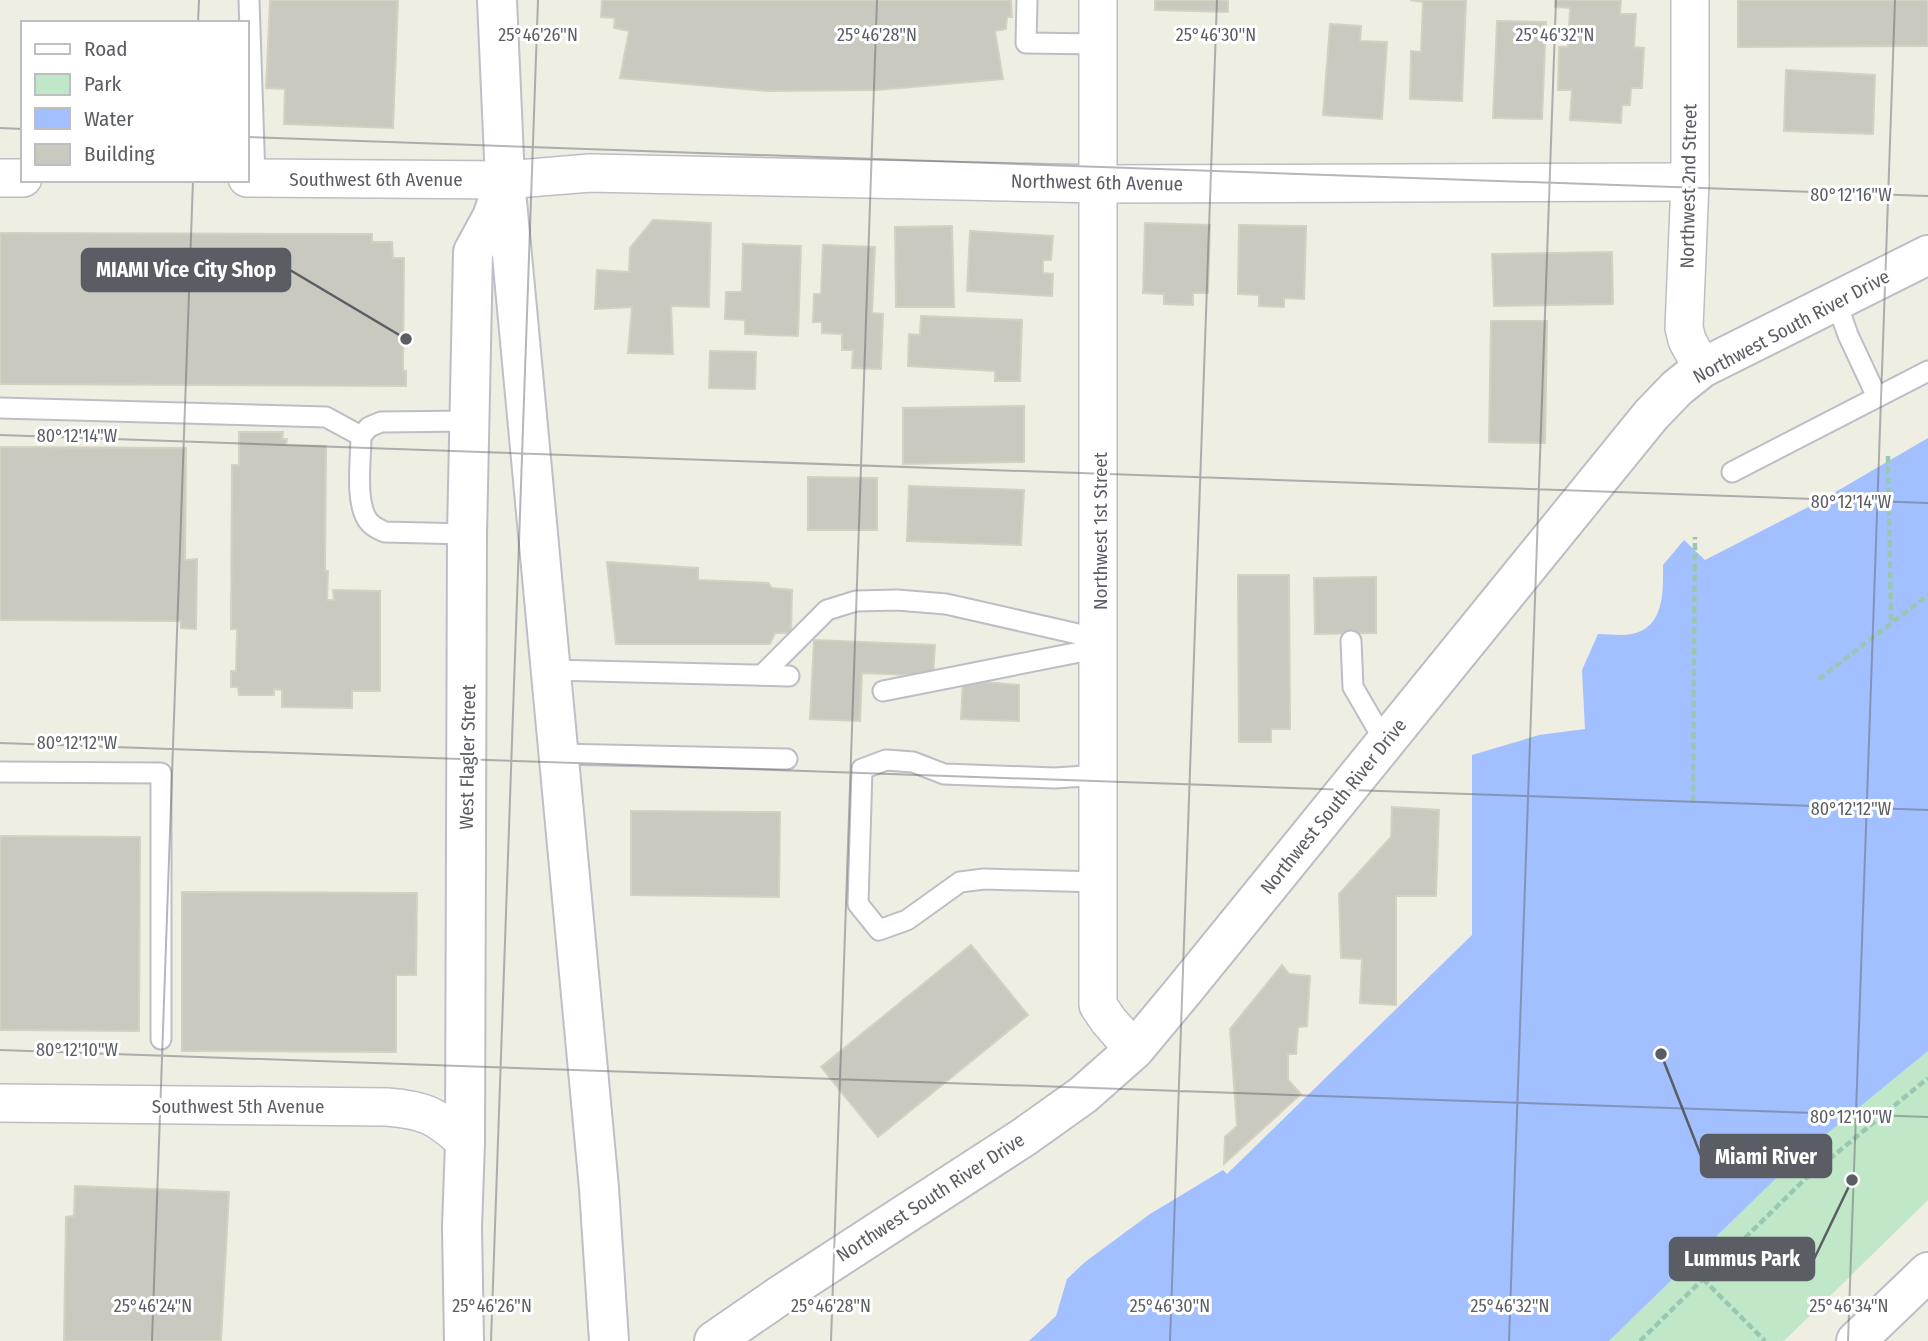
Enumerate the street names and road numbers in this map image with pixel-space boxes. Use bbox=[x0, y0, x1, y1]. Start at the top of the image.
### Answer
street label: Northwest 2nd Street bbox=[1676, 103, 1701, 269]
street label: Southwest 6th Avenue bbox=[289, 168, 463, 191]
street label: Northwest 6th Avenue bbox=[1011, 169, 1183, 196]
street label: Northwest South River Drive bbox=[1689, 265, 1893, 388]
street label: Northwest 1st Street bbox=[1089, 451, 1112, 610]
street label: West Flagler Street bbox=[455, 683, 480, 830]
street label: Northwest South River Drive bbox=[1255, 714, 1411, 899]
street label: Southwest 5th Avenue bbox=[152, 1095, 324, 1118]
street label: Northwest South River Drive bbox=[832, 1128, 1028, 1267]

